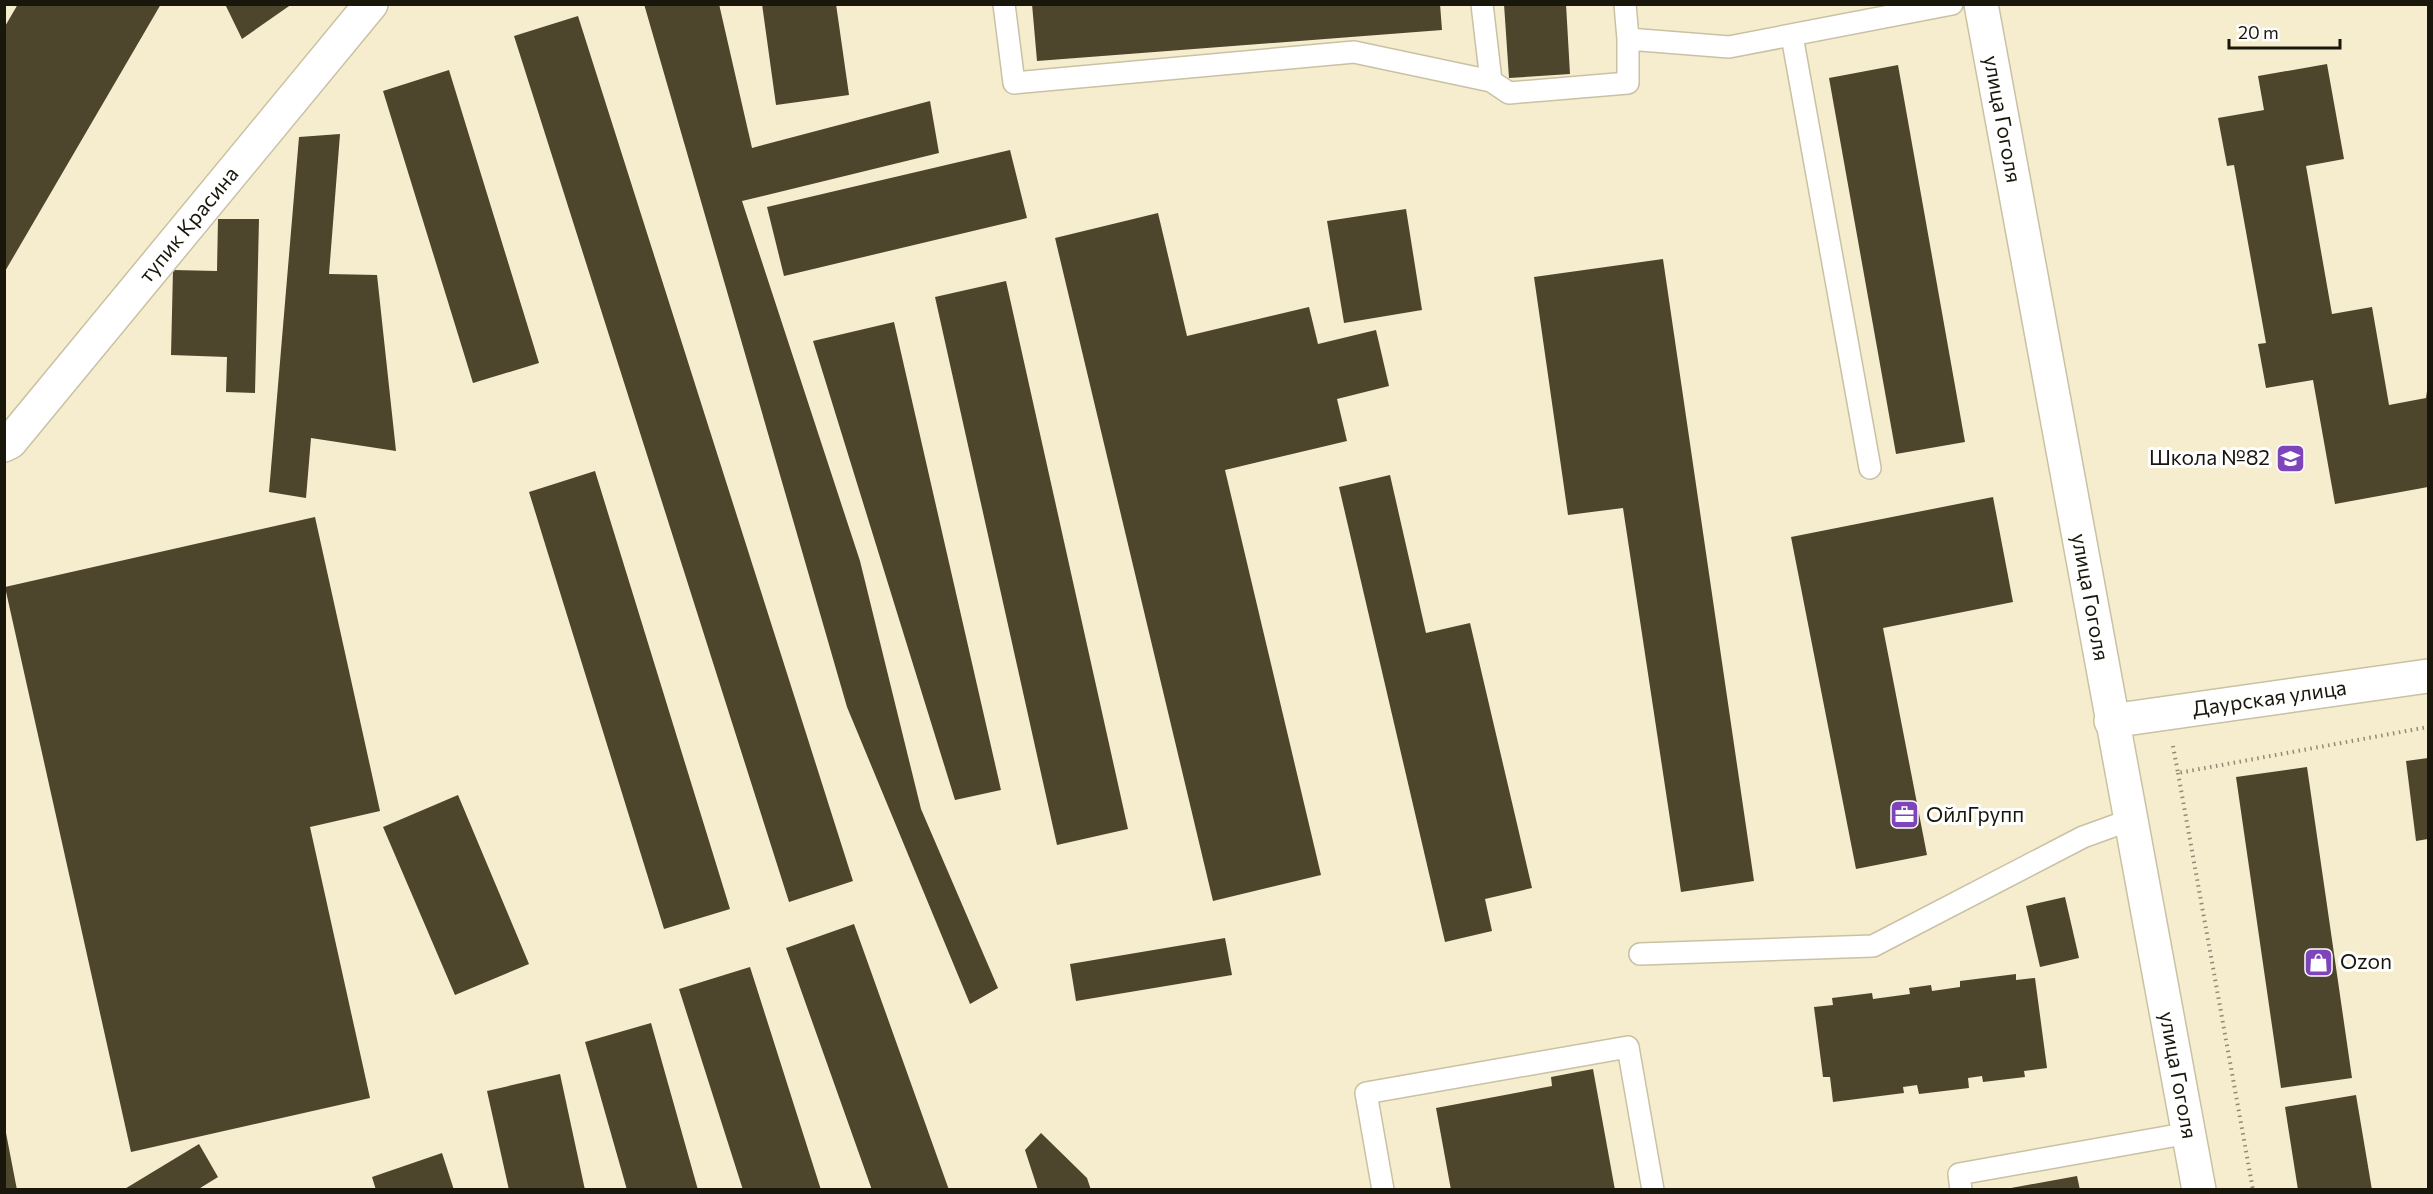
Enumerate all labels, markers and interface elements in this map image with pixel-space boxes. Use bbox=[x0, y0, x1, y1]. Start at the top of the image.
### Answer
scale bar bbox=[2229, 12, 2340, 50]
text: 20 m bbox=[2238, 21, 2279, 43]
street label: улица Гоголя bbox=[1980, 53, 2028, 184]
street label: тупик Красина bbox=[133, 161, 243, 287]
school or university icon: Школа №82 bbox=[2275, 442, 2307, 474]
place label: Школа №82 bbox=[2149, 444, 2270, 469]
street label: улица Гоголя bbox=[2068, 531, 2115, 662]
street label: Даурская улица bbox=[2191, 674, 2348, 720]
office icon: ОйлГрупп bbox=[1889, 799, 1921, 831]
place label: ОйлГрупп bbox=[1926, 801, 2024, 826]
shop icon: Ozon bbox=[2303, 946, 2335, 978]
place label: Ozon bbox=[2340, 948, 2392, 973]
street label: улица Гоголя bbox=[2155, 1009, 2203, 1140]

